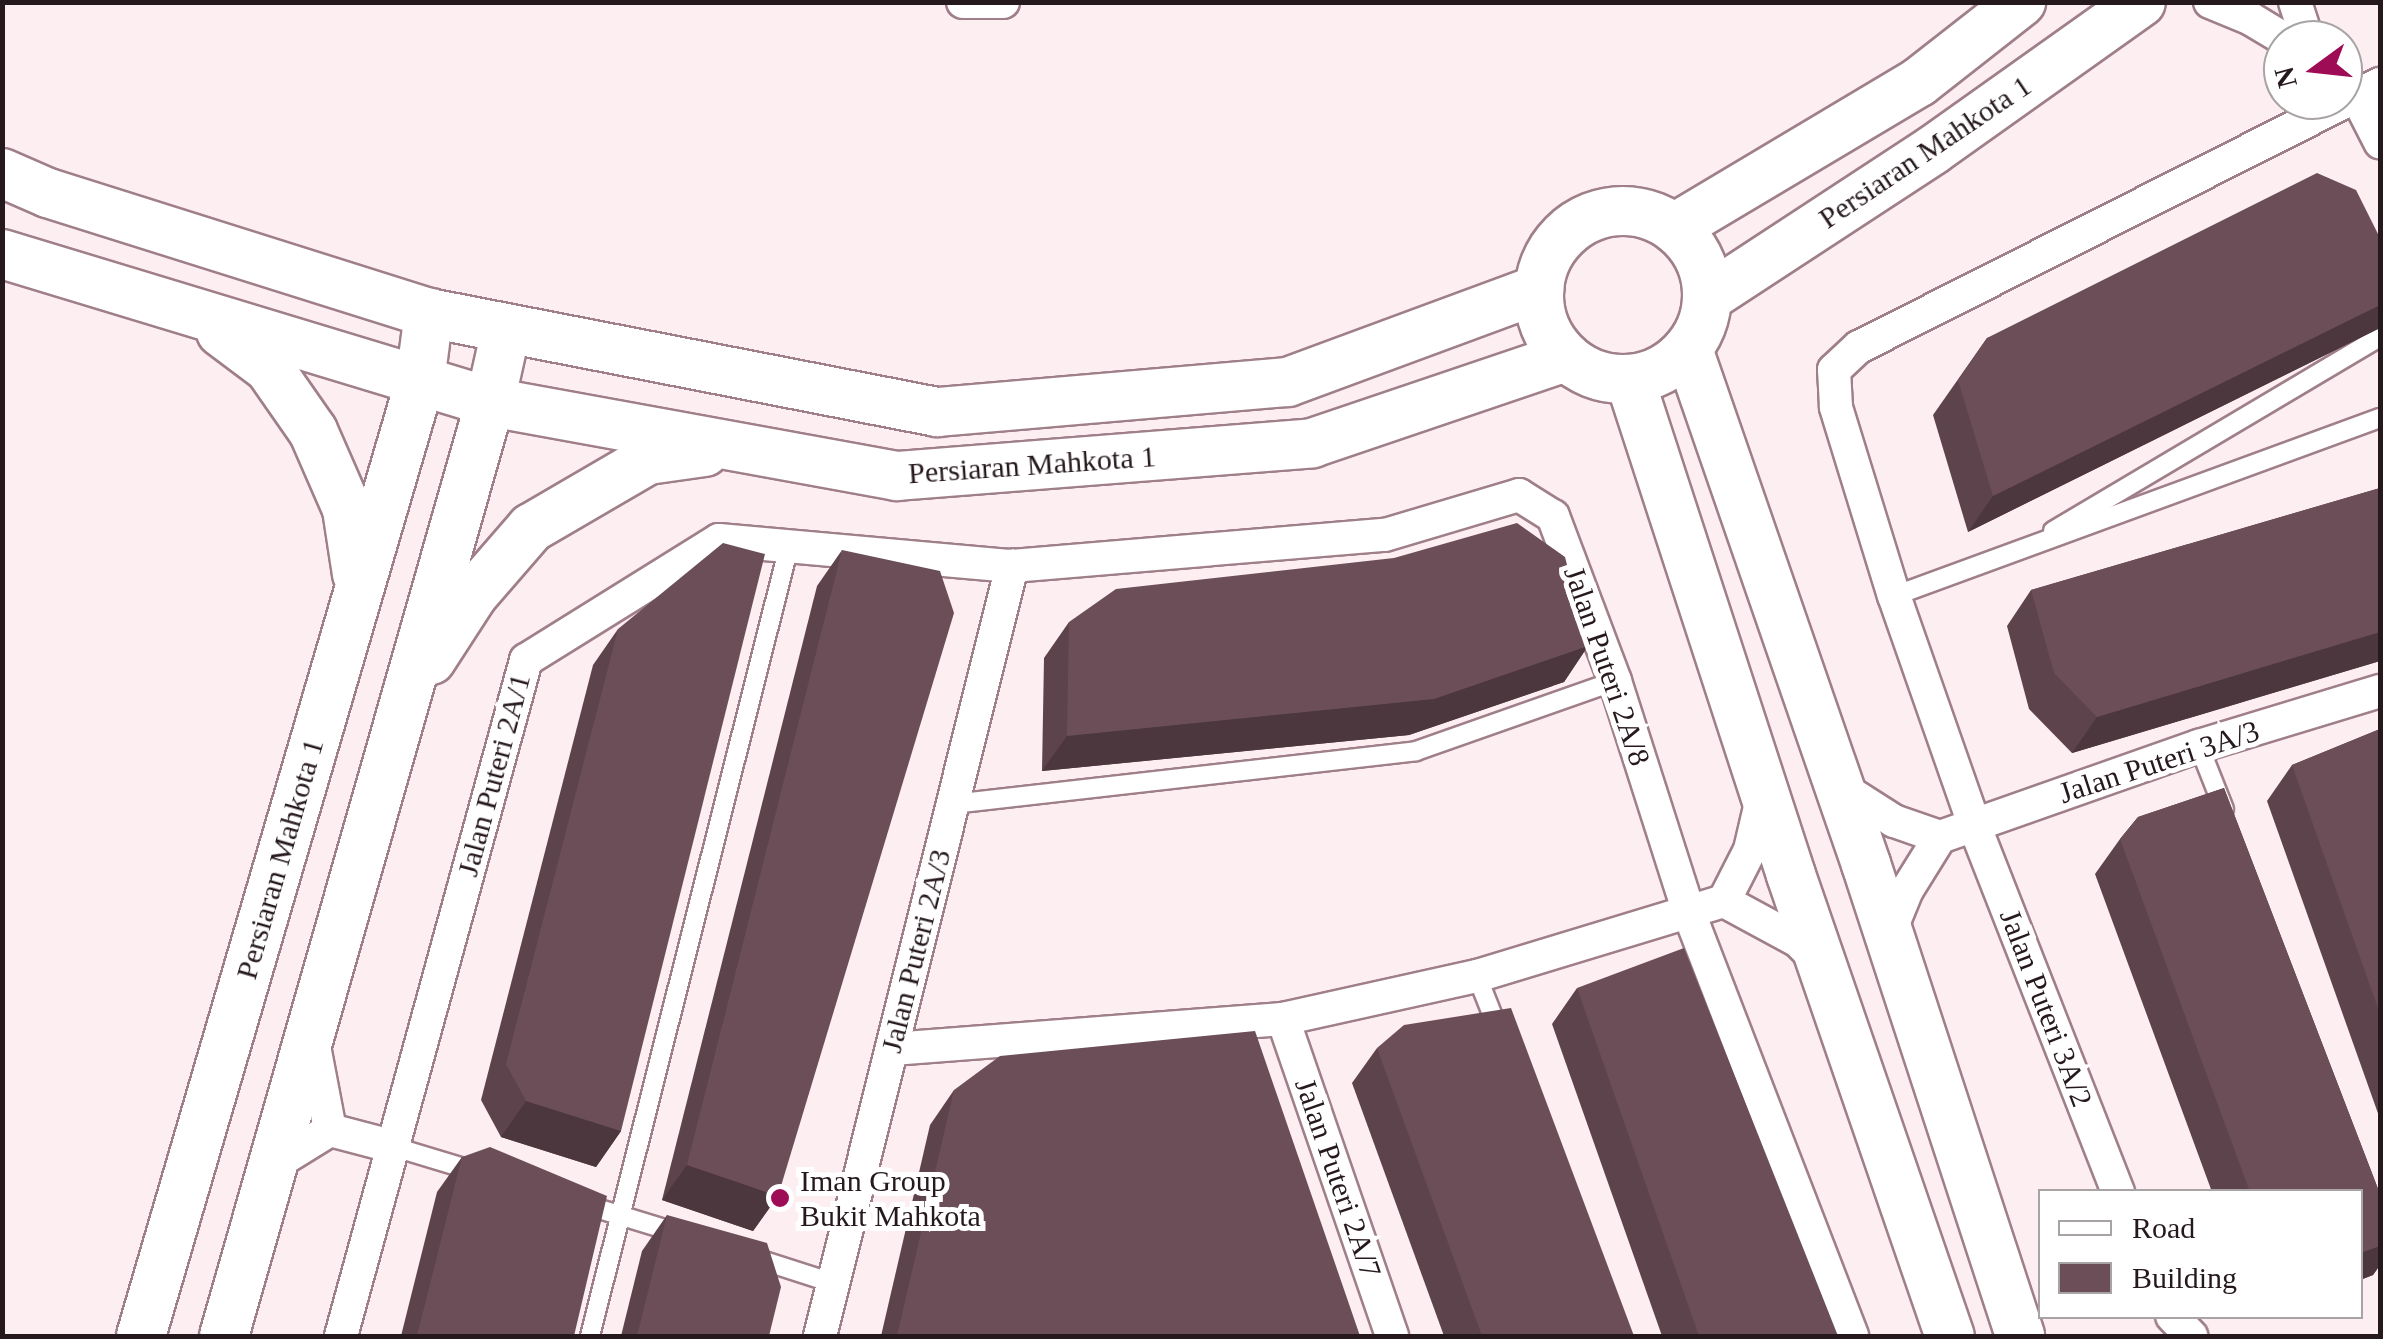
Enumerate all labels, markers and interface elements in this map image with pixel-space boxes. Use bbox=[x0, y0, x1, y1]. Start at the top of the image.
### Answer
north arrow bbox=[2263, 20, 2363, 120]
text: N bbox=[2268, 64, 2303, 91]
street label: Persiaran Mahkota 1 bbox=[1812, 68, 2038, 236]
street label: Persiaran Mahkota 1 bbox=[907, 438, 1157, 492]
street label: Jalan Puteri 2A/8 bbox=[1556, 562, 1658, 770]
street label: Jalan Puteri 2A/1 bbox=[450, 670, 538, 880]
street label: Jalan Puteri 3A/3 bbox=[2054, 713, 2264, 811]
street label: Persiaran Mahkota 1 bbox=[228, 735, 332, 983]
street label: Jalan Puteri 2A/3 bbox=[873, 846, 959, 1056]
street label: Jalan Puteri 3A/2 bbox=[1992, 904, 2100, 1112]
street label: Jalan Puteri 2A/7 bbox=[1287, 1074, 1389, 1282]
place label: Iman Group Bukit Mahkota bbox=[800, 1163, 981, 1234]
marker: Iman Group Bukit Mahkota bbox=[769, 1187, 791, 1209]
legend bbox=[2038, 1189, 2363, 1319]
text: Road bbox=[2132, 1211, 2195, 1244]
text: Building bbox=[2132, 1261, 2237, 1294]

